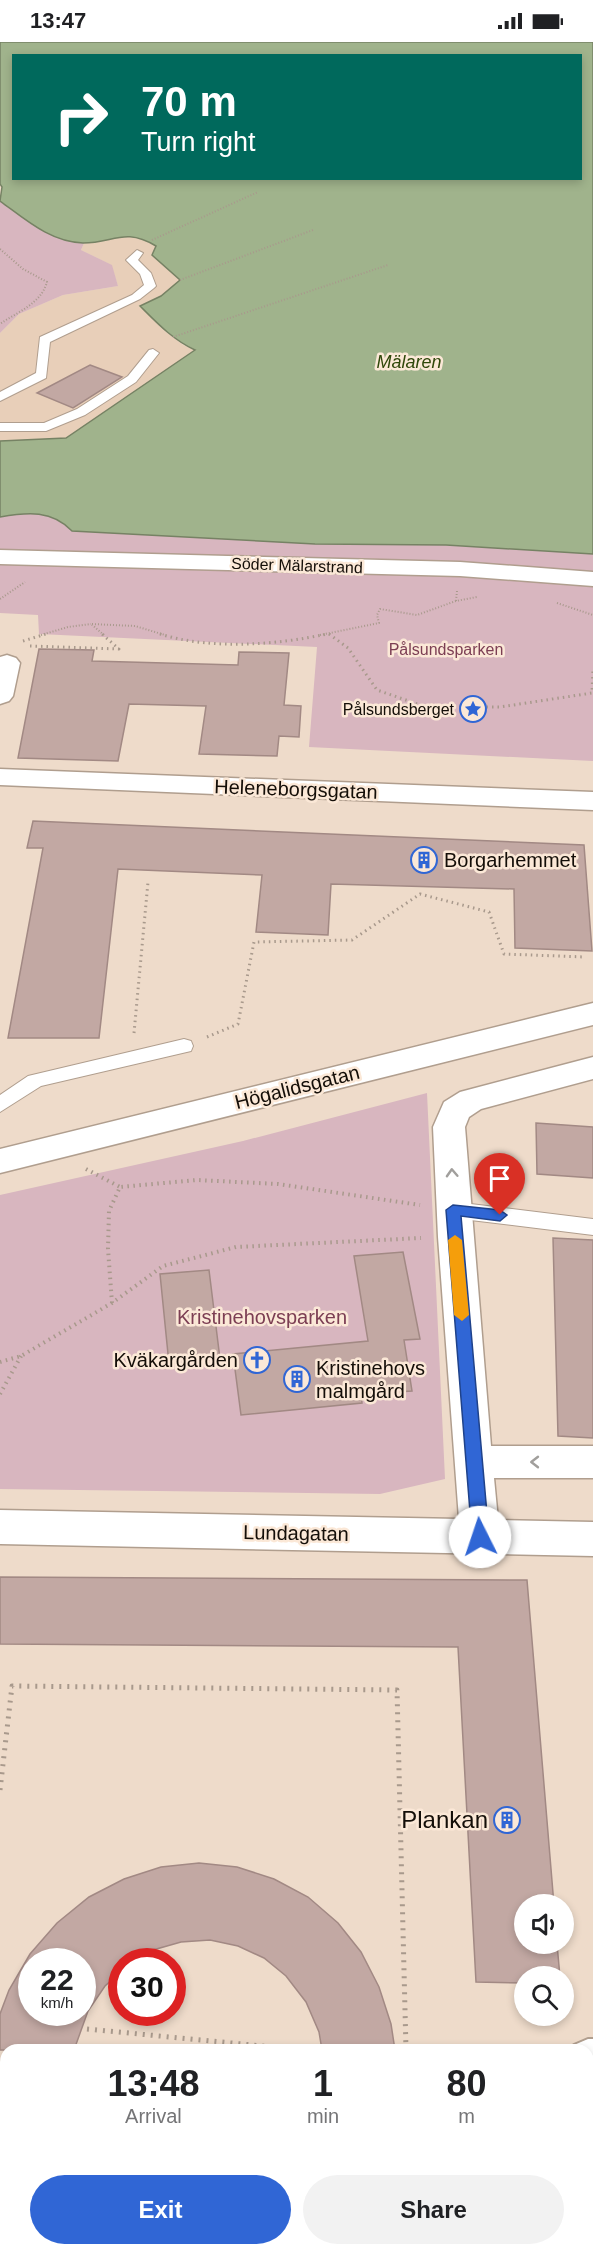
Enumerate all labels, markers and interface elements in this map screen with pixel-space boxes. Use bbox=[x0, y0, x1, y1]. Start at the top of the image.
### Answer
text: 13:47 bbox=[30, 8, 86, 33]
icon: right bbox=[42, 78, 120, 156]
text: 70 m bbox=[141, 78, 237, 125]
text: Turn right bbox=[141, 127, 256, 157]
water label: Mälaren bbox=[376, 352, 442, 372]
street label: Söder Mälarstrand bbox=[231, 555, 363, 576]
park label: Pålsundsparken bbox=[389, 641, 503, 658]
place icon: Pålsundsberget bbox=[458, 694, 488, 724]
place label: Pålsundsberget bbox=[343, 701, 455, 718]
street label: Heleneborgsgatan bbox=[214, 775, 378, 803]
building icon: Borgarhemmet bbox=[409, 845, 439, 875]
place label: Borgarhemmet bbox=[444, 849, 577, 871]
street label: Högalidsgatan bbox=[232, 1061, 362, 1113]
pin bbox=[474, 1153, 525, 1215]
icon: arrive bbox=[483, 1162, 516, 1195]
one-way arrow bbox=[445, 1169, 458, 1178]
park label: Kristinehovsparken bbox=[177, 1306, 347, 1328]
church icon: Kväkargården bbox=[242, 1345, 272, 1375]
place label: Kväkargården bbox=[113, 1349, 238, 1371]
place label: Kristinehovs malmgård bbox=[316, 1357, 425, 1402]
building icon: Kristinehovs malmgård bbox=[282, 1364, 312, 1394]
one-way arrow bbox=[530, 1456, 539, 1468]
position arrow bbox=[448, 1505, 512, 1569]
street label: Lundagatan bbox=[243, 1521, 349, 1545]
building icon: Plankan bbox=[492, 1805, 522, 1835]
place label: Plankan bbox=[401, 1806, 488, 1833]
map controls bbox=[514, 1894, 574, 2026]
button: sound bbox=[514, 1894, 574, 1954]
speed limit sign: 30 bbox=[108, 1948, 186, 2026]
text: 22 bbox=[40, 1963, 74, 1996]
button: search bbox=[514, 1966, 574, 2026]
text: km/h bbox=[41, 1994, 73, 2011]
text: 13:48 bbox=[107, 2063, 199, 2104]
text: 1 bbox=[313, 2063, 333, 2104]
text: 80 bbox=[447, 2063, 487, 2104]
text: Arrival bbox=[125, 2105, 182, 2127]
text: min bbox=[307, 2105, 339, 2127]
text: m bbox=[458, 2105, 475, 2127]
button: Exit bbox=[30, 2175, 291, 2244]
button: Share bbox=[303, 2175, 564, 2244]

